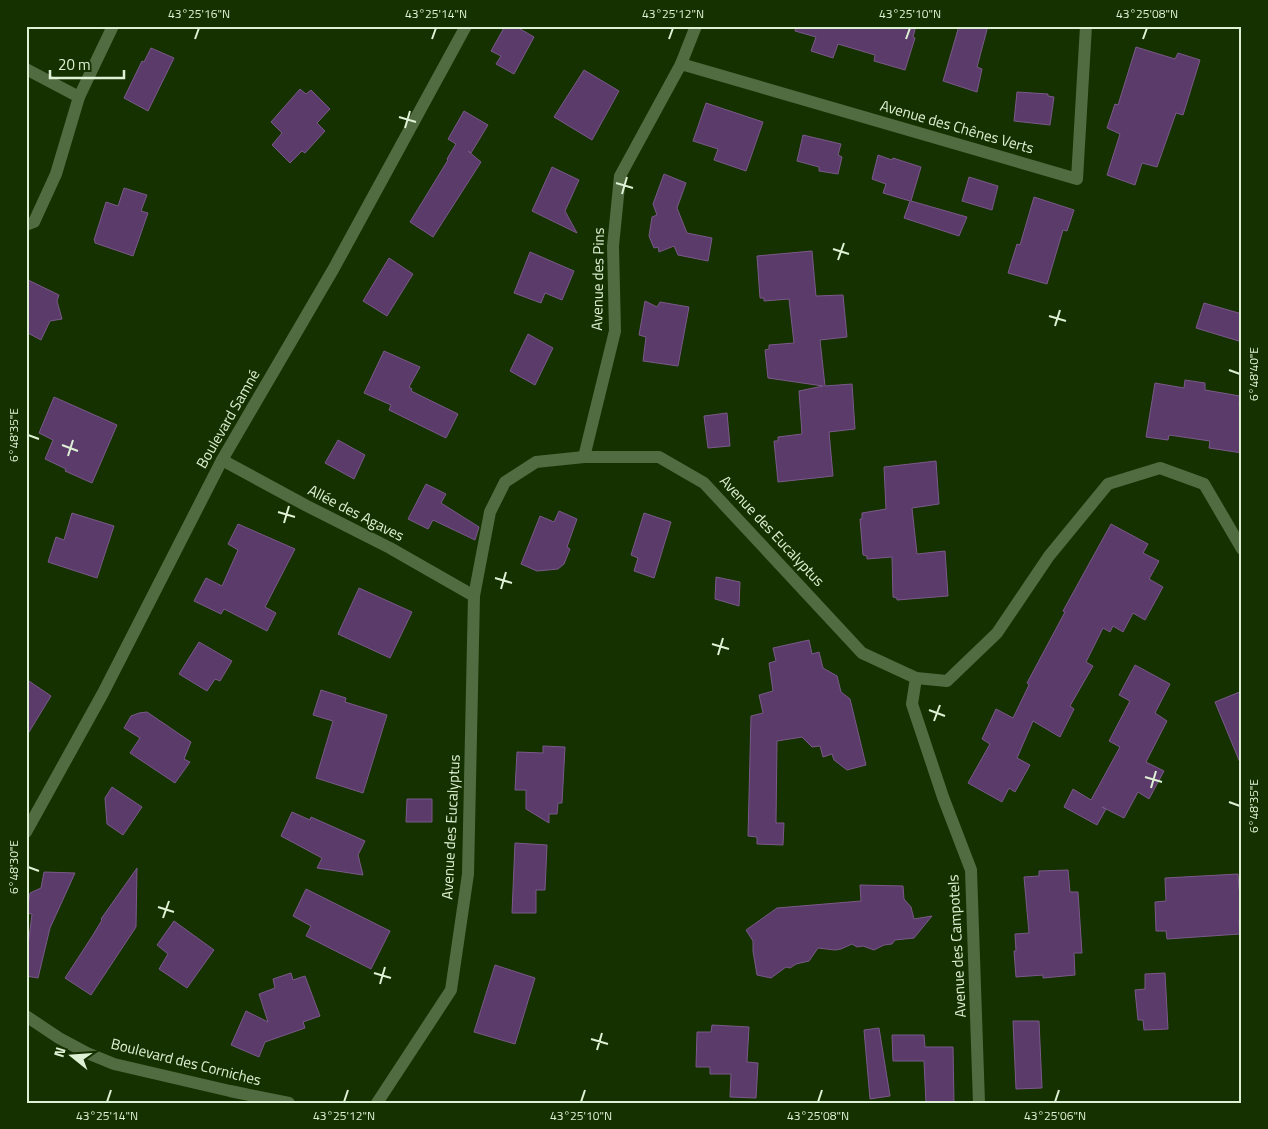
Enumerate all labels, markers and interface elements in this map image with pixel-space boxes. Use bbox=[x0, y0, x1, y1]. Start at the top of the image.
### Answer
text: 43°25'16"N bbox=[168, 4, 230, 23]
text: 43°25'14"N bbox=[405, 4, 467, 23]
text: 43°25'12"N bbox=[642, 4, 704, 23]
text: 43°25'10"N bbox=[879, 4, 941, 23]
text: 43°25'08"N bbox=[1116, 4, 1178, 23]
scale bar bbox=[50, 48, 124, 80]
text: 20 m bbox=[58, 53, 91, 76]
street label: Avenue des Chênes Verts bbox=[878, 94, 1037, 159]
street label: Avenue des Pins bbox=[585, 227, 610, 331]
text: 6°48'40"E bbox=[1244, 347, 1263, 401]
street label: Boulevard Samné bbox=[190, 365, 265, 472]
text: 6°48'35"E bbox=[4, 408, 23, 462]
street label: Avenue des Eucalyptus bbox=[715, 470, 830, 592]
street label: Allée des Agaves bbox=[304, 478, 409, 547]
street label: Avenue des Eucalyptus bbox=[435, 754, 466, 900]
text: 6°48'35"E bbox=[1244, 779, 1263, 833]
text: 6°48'30"E bbox=[4, 840, 23, 894]
street label: Avenue des Campotels bbox=[941, 874, 972, 1018]
north arrow bbox=[48, 1032, 98, 1082]
street label: Boulevard des Corniches bbox=[108, 1032, 264, 1091]
text: N bbox=[48, 1044, 71, 1060]
text: 43°25'14"N bbox=[76, 1106, 138, 1125]
text: 43°25'12"N bbox=[313, 1106, 375, 1125]
text: 43°25'10"N bbox=[550, 1106, 612, 1125]
text: 43°25'08"N bbox=[787, 1106, 849, 1125]
text: 43°25'06"N bbox=[1024, 1106, 1086, 1125]

